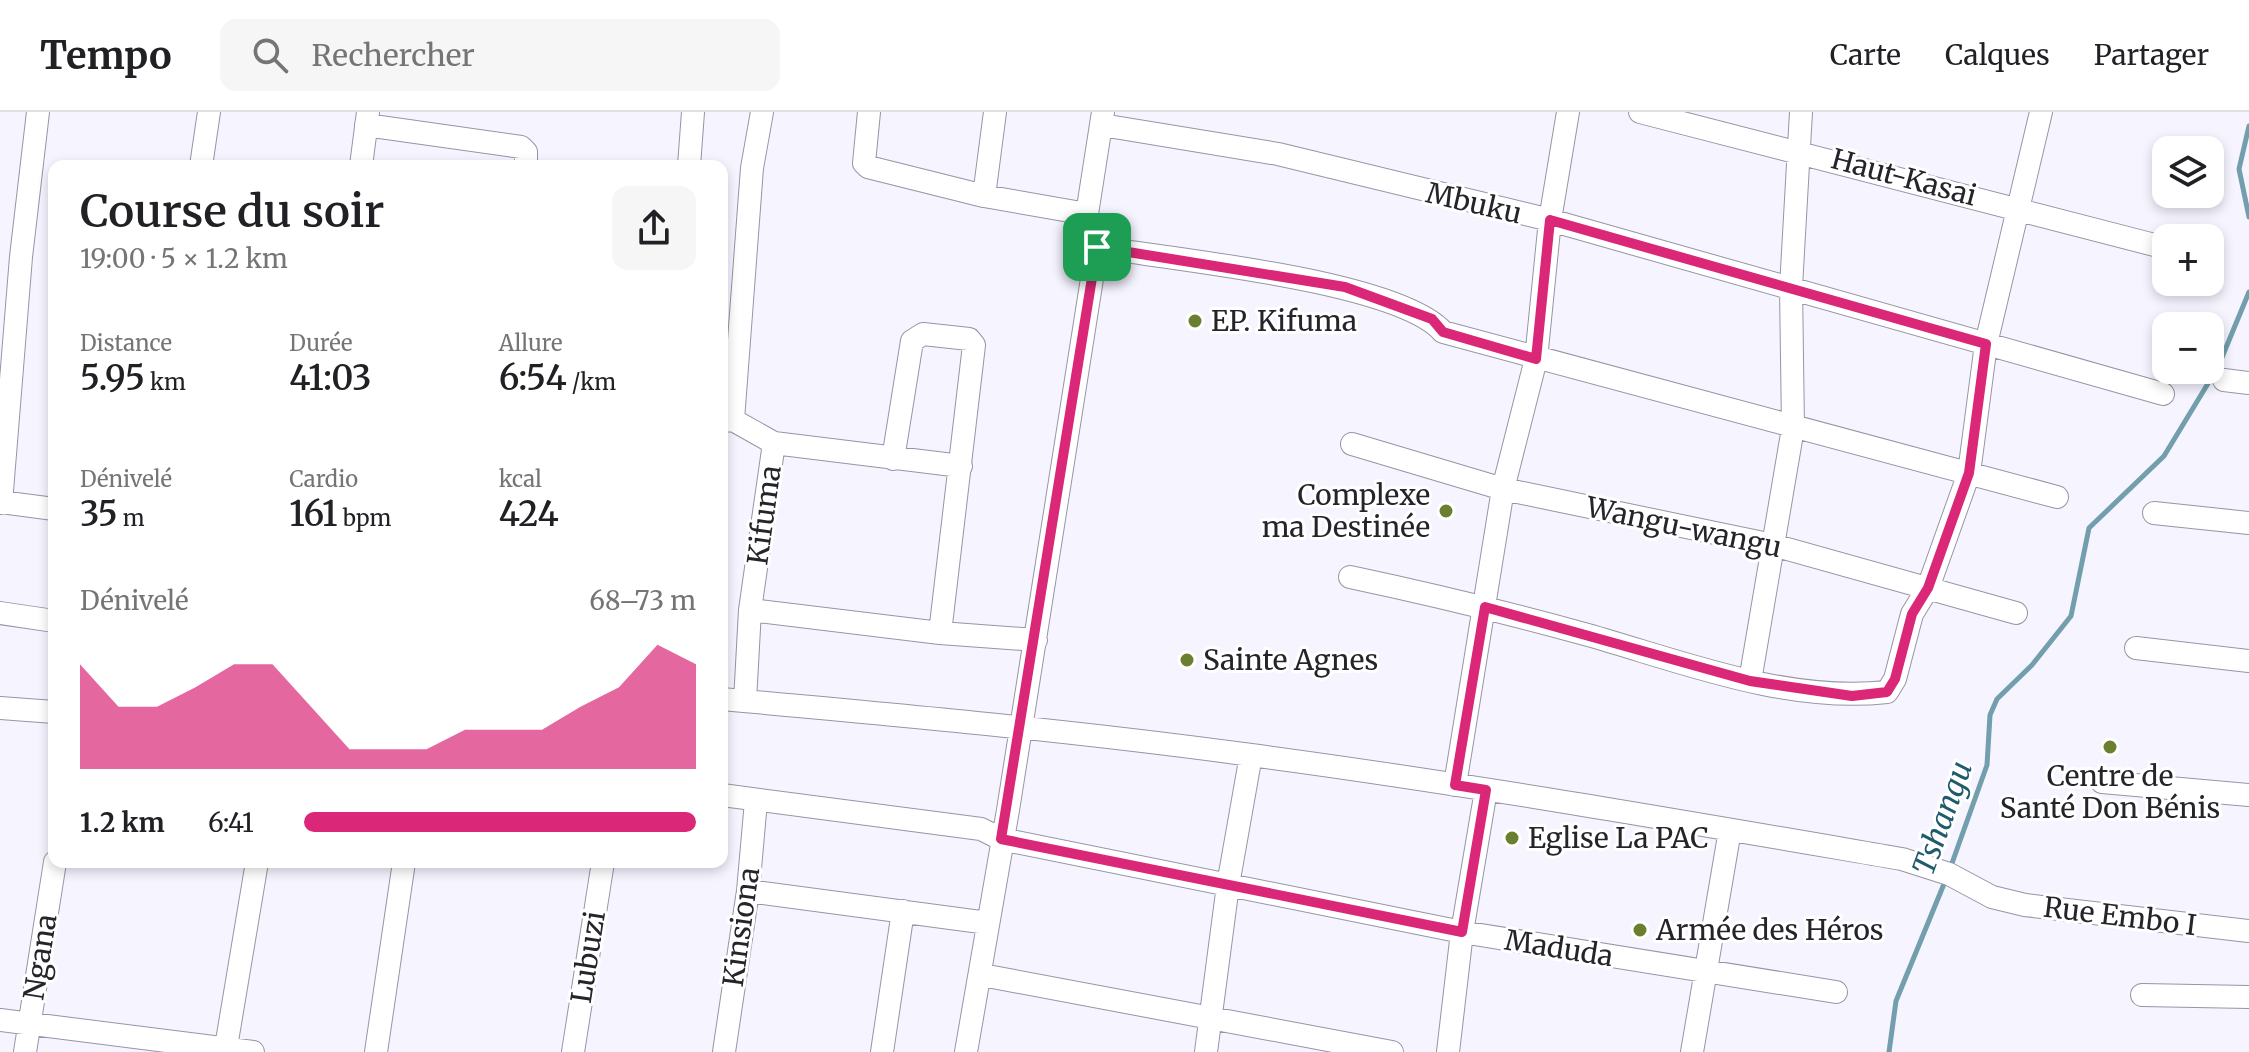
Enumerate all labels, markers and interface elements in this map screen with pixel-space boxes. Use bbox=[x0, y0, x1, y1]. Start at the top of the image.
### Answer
search box bbox=[220, 19, 780, 91]
text: Tempo bbox=[40, 32, 172, 79]
icon: search bbox=[248, 33, 292, 77]
text: Rechercher bbox=[312, 36, 475, 74]
text: Carte bbox=[1830, 37, 1901, 73]
text: Calques bbox=[1945, 37, 2050, 73]
text: Partager bbox=[2094, 37, 2209, 73]
map controls bbox=[2152, 136, 2224, 384]
button: layers bbox=[2152, 136, 2224, 208]
street label: Haut-Kasai bbox=[1827, 140, 1981, 214]
street label: Mbuku bbox=[1423, 175, 1525, 231]
text: Course du soir bbox=[80, 184, 384, 239]
button: share bbox=[612, 186, 696, 270]
pin bbox=[1063, 213, 1131, 281]
button: + bbox=[2152, 224, 2224, 296]
icon: arrive bbox=[1075, 225, 1119, 269]
text: 19:00 · 5 × 1.2 km bbox=[80, 242, 288, 275]
place label: EP. Kifuma bbox=[1211, 303, 1357, 339]
marker: EP. Kifuma bbox=[1186, 312, 1204, 330]
button: − bbox=[2152, 312, 2224, 384]
text: Distance bbox=[80, 329, 172, 357]
text: Durée bbox=[289, 329, 353, 357]
text: Allure bbox=[499, 329, 562, 357]
text: 5.95 bbox=[80, 357, 145, 399]
text: 41:03 bbox=[289, 357, 371, 399]
text: 6:54 bbox=[499, 357, 567, 399]
text: km bbox=[145, 368, 186, 396]
text: /km bbox=[567, 368, 616, 396]
street label: Kifuma bbox=[739, 463, 789, 567]
text: Dénivelé bbox=[80, 465, 172, 493]
text: Cardio bbox=[289, 465, 358, 493]
text: kcal bbox=[499, 465, 542, 493]
place label: Complexe ma Destinée bbox=[1262, 477, 1430, 545]
street label: Wangu-wangu bbox=[1582, 489, 1785, 565]
text: 35 bbox=[80, 493, 118, 535]
text: 161 bbox=[289, 493, 338, 535]
text: 424 bbox=[499, 493, 559, 535]
marker: Complexe ma Destinée bbox=[1437, 502, 1455, 520]
text: m bbox=[118, 504, 145, 532]
text: bpm bbox=[338, 504, 391, 532]
text: Dénivelé bbox=[80, 584, 189, 617]
text: 68–73 m bbox=[589, 584, 696, 617]
place label: Sainte Agnes bbox=[1203, 642, 1378, 678]
marker: Sainte Agnes bbox=[1178, 651, 1196, 669]
marker: Centre de Santé Don Bénis bbox=[2101, 738, 2119, 756]
water label: Tshangu bbox=[1904, 756, 1980, 880]
place label: Centre de Santé Don Bénis bbox=[2000, 758, 2220, 826]
text: 1.2 km bbox=[80, 806, 165, 839]
text: 6:41 bbox=[208, 806, 254, 839]
place label: Eglise La PAC bbox=[1528, 820, 1709, 856]
marker: Eglise La PAC bbox=[1503, 829, 1521, 847]
street label: Kinsiona bbox=[715, 865, 767, 989]
street label: Rue Embo I bbox=[2041, 889, 2199, 943]
street label: Lubuzi bbox=[563, 908, 613, 1006]
street label: Ngana bbox=[15, 911, 65, 1003]
place label: Armée des Héros bbox=[1655, 912, 1884, 948]
marker: Armée des Héros bbox=[1631, 921, 1649, 939]
street label: Maduda bbox=[1502, 922, 1616, 974]

